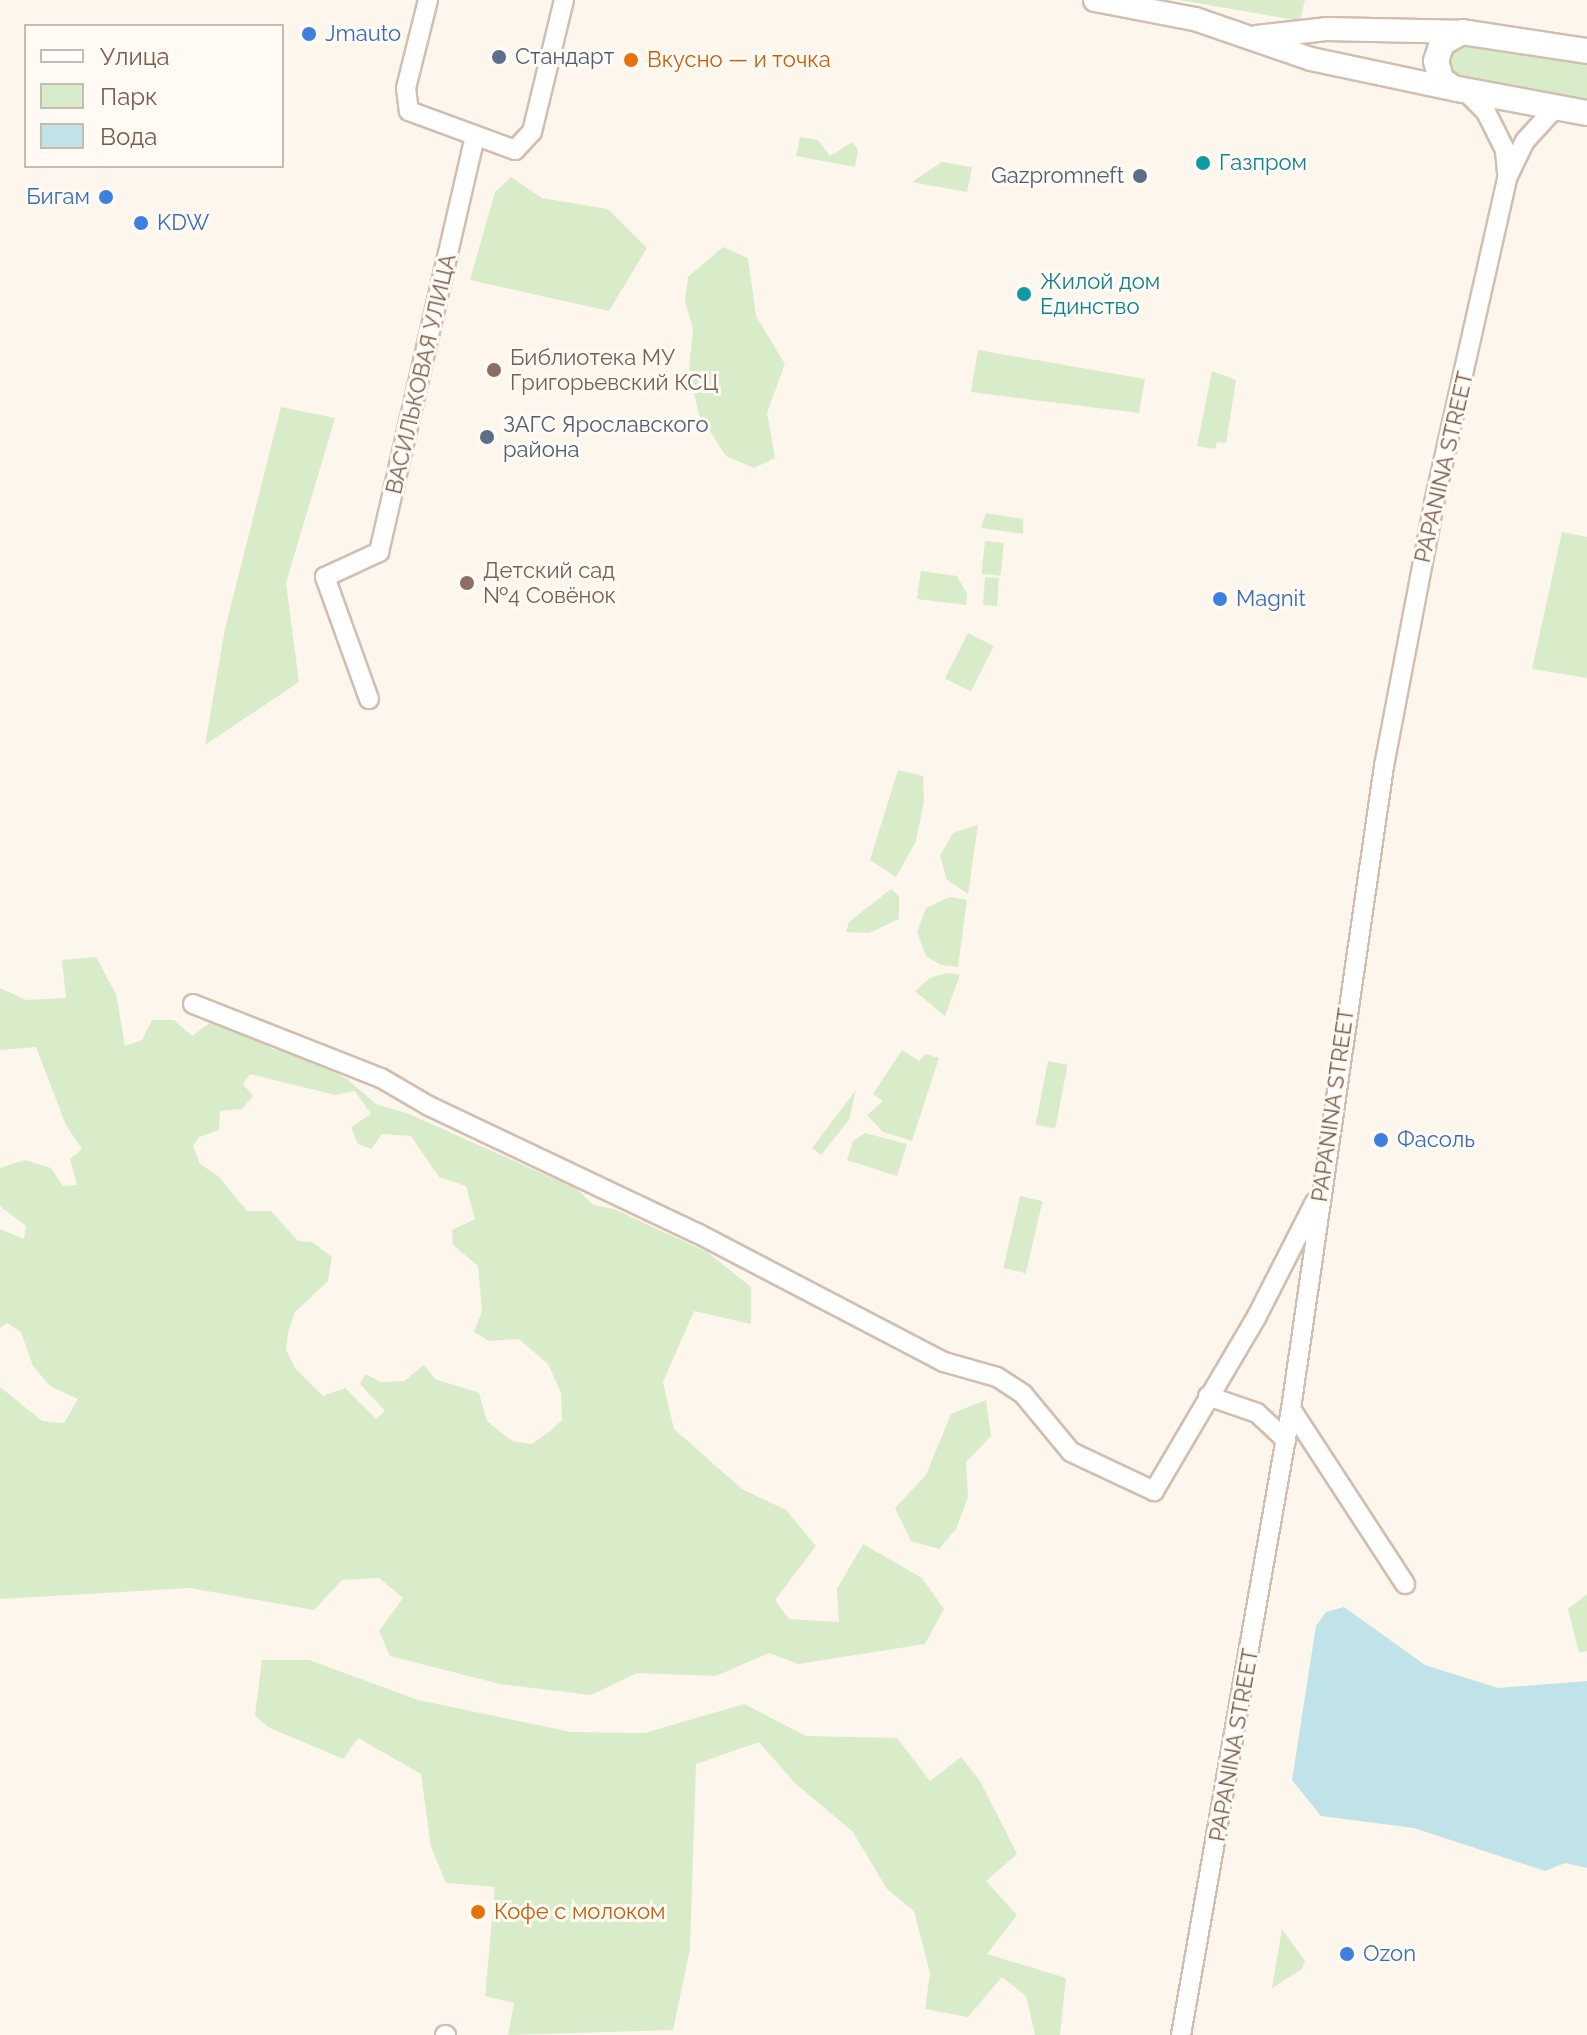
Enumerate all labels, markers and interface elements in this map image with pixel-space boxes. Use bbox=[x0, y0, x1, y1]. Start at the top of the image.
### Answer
place label: Jmauto bbox=[325, 21, 401, 47]
legend bbox=[24, 24, 284, 168]
marker: Jmauto bbox=[300, 25, 318, 43]
text: Улица bbox=[100, 42, 170, 71]
place label: Стандарт bbox=[515, 44, 614, 70]
place label: Вкусно — и точка bbox=[647, 47, 831, 73]
marker: Стандарт bbox=[490, 48, 508, 66]
marker: Вкусно — и точка bbox=[622, 51, 640, 69]
text: Парк bbox=[100, 82, 158, 111]
text: Вода bbox=[100, 122, 157, 151]
place label: Газпром bbox=[1219, 150, 1307, 176]
marker: Газпром bbox=[1194, 154, 1212, 172]
place label: Gazpromneft bbox=[991, 163, 1124, 189]
marker: Gazpromneft bbox=[1131, 167, 1149, 185]
place label: Бигам bbox=[26, 184, 90, 210]
marker: Бигам bbox=[97, 188, 115, 206]
place label: KDW bbox=[157, 210, 209, 236]
marker: KDW bbox=[132, 214, 150, 232]
street label: ВАСИЛЬКОВАЯ УЛИЦА bbox=[381, 251, 461, 497]
place label: Жилой дом Единство bbox=[1040, 268, 1160, 320]
marker: Жилой дом Единство bbox=[1015, 285, 1033, 303]
place label: Библиотека МУ Григорьевский КСЦ bbox=[510, 344, 719, 396]
marker: Библиотека МУ Григорьевский КСЦ bbox=[485, 361, 503, 379]
street label: PAPANINA STREET bbox=[1409, 368, 1479, 566]
place label: ЗАГС Ярославского района bbox=[503, 411, 709, 462]
marker: ЗАГС Ярославского района bbox=[478, 428, 496, 446]
place label: Детский сад №4 Совёнок bbox=[483, 557, 616, 608]
marker: Детский сад №4 Совёнок bbox=[458, 574, 476, 592]
place label: Magnit bbox=[1236, 586, 1306, 612]
marker: Magnit bbox=[1211, 590, 1229, 608]
street label: PAPANINA STREET bbox=[1306, 1006, 1360, 1204]
place label: Фасоль bbox=[1397, 1127, 1475, 1153]
marker: Фасоль bbox=[1372, 1131, 1390, 1149]
street label: PAPANINA STREET bbox=[1204, 1646, 1264, 1844]
place label: Кофе с молоком bbox=[494, 1899, 665, 1925]
marker: Кофе с молоком bbox=[469, 1903, 487, 1921]
place label: Ozon bbox=[1363, 1941, 1416, 1967]
marker: Ozon bbox=[1338, 1945, 1356, 1963]

